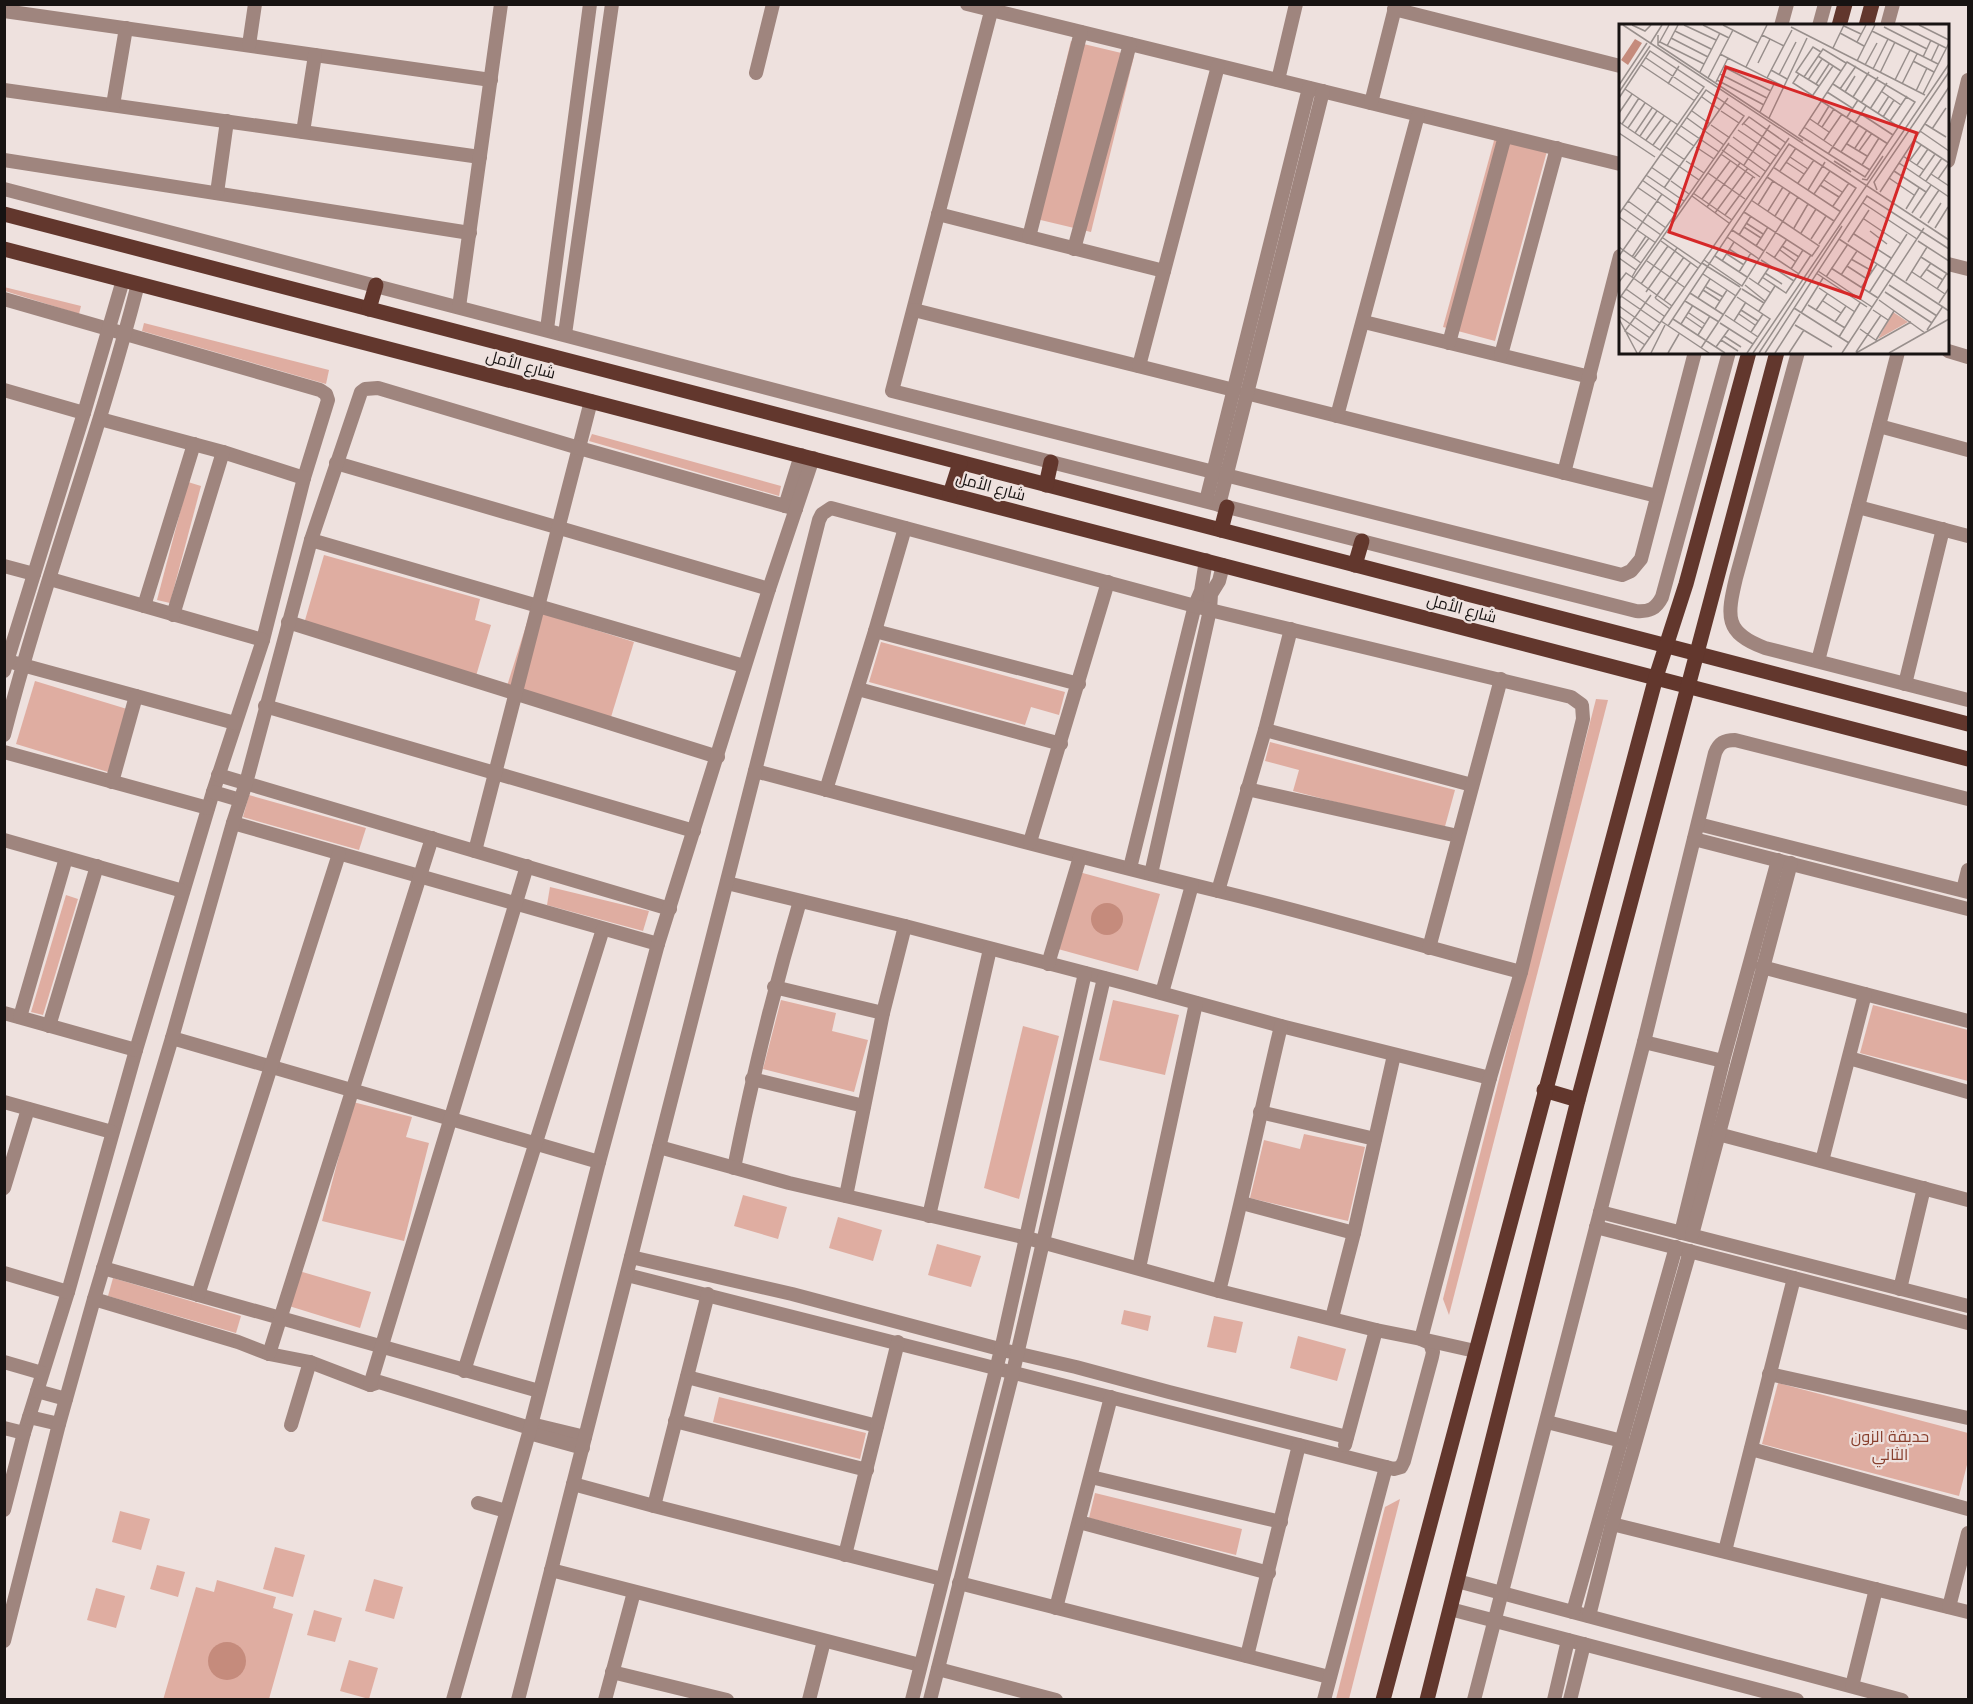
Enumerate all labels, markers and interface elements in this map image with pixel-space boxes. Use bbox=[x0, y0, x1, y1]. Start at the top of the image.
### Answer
inset map bbox=[1619, 24, 1949, 354]
street label: شارع الأمل bbox=[483, 345, 558, 385]
street label: شارع الأمل bbox=[953, 467, 1028, 507]
street label: شارع الأمل bbox=[1424, 589, 1499, 629]
park label: حديقة الزون الثاني bbox=[1851, 1426, 1929, 1468]

